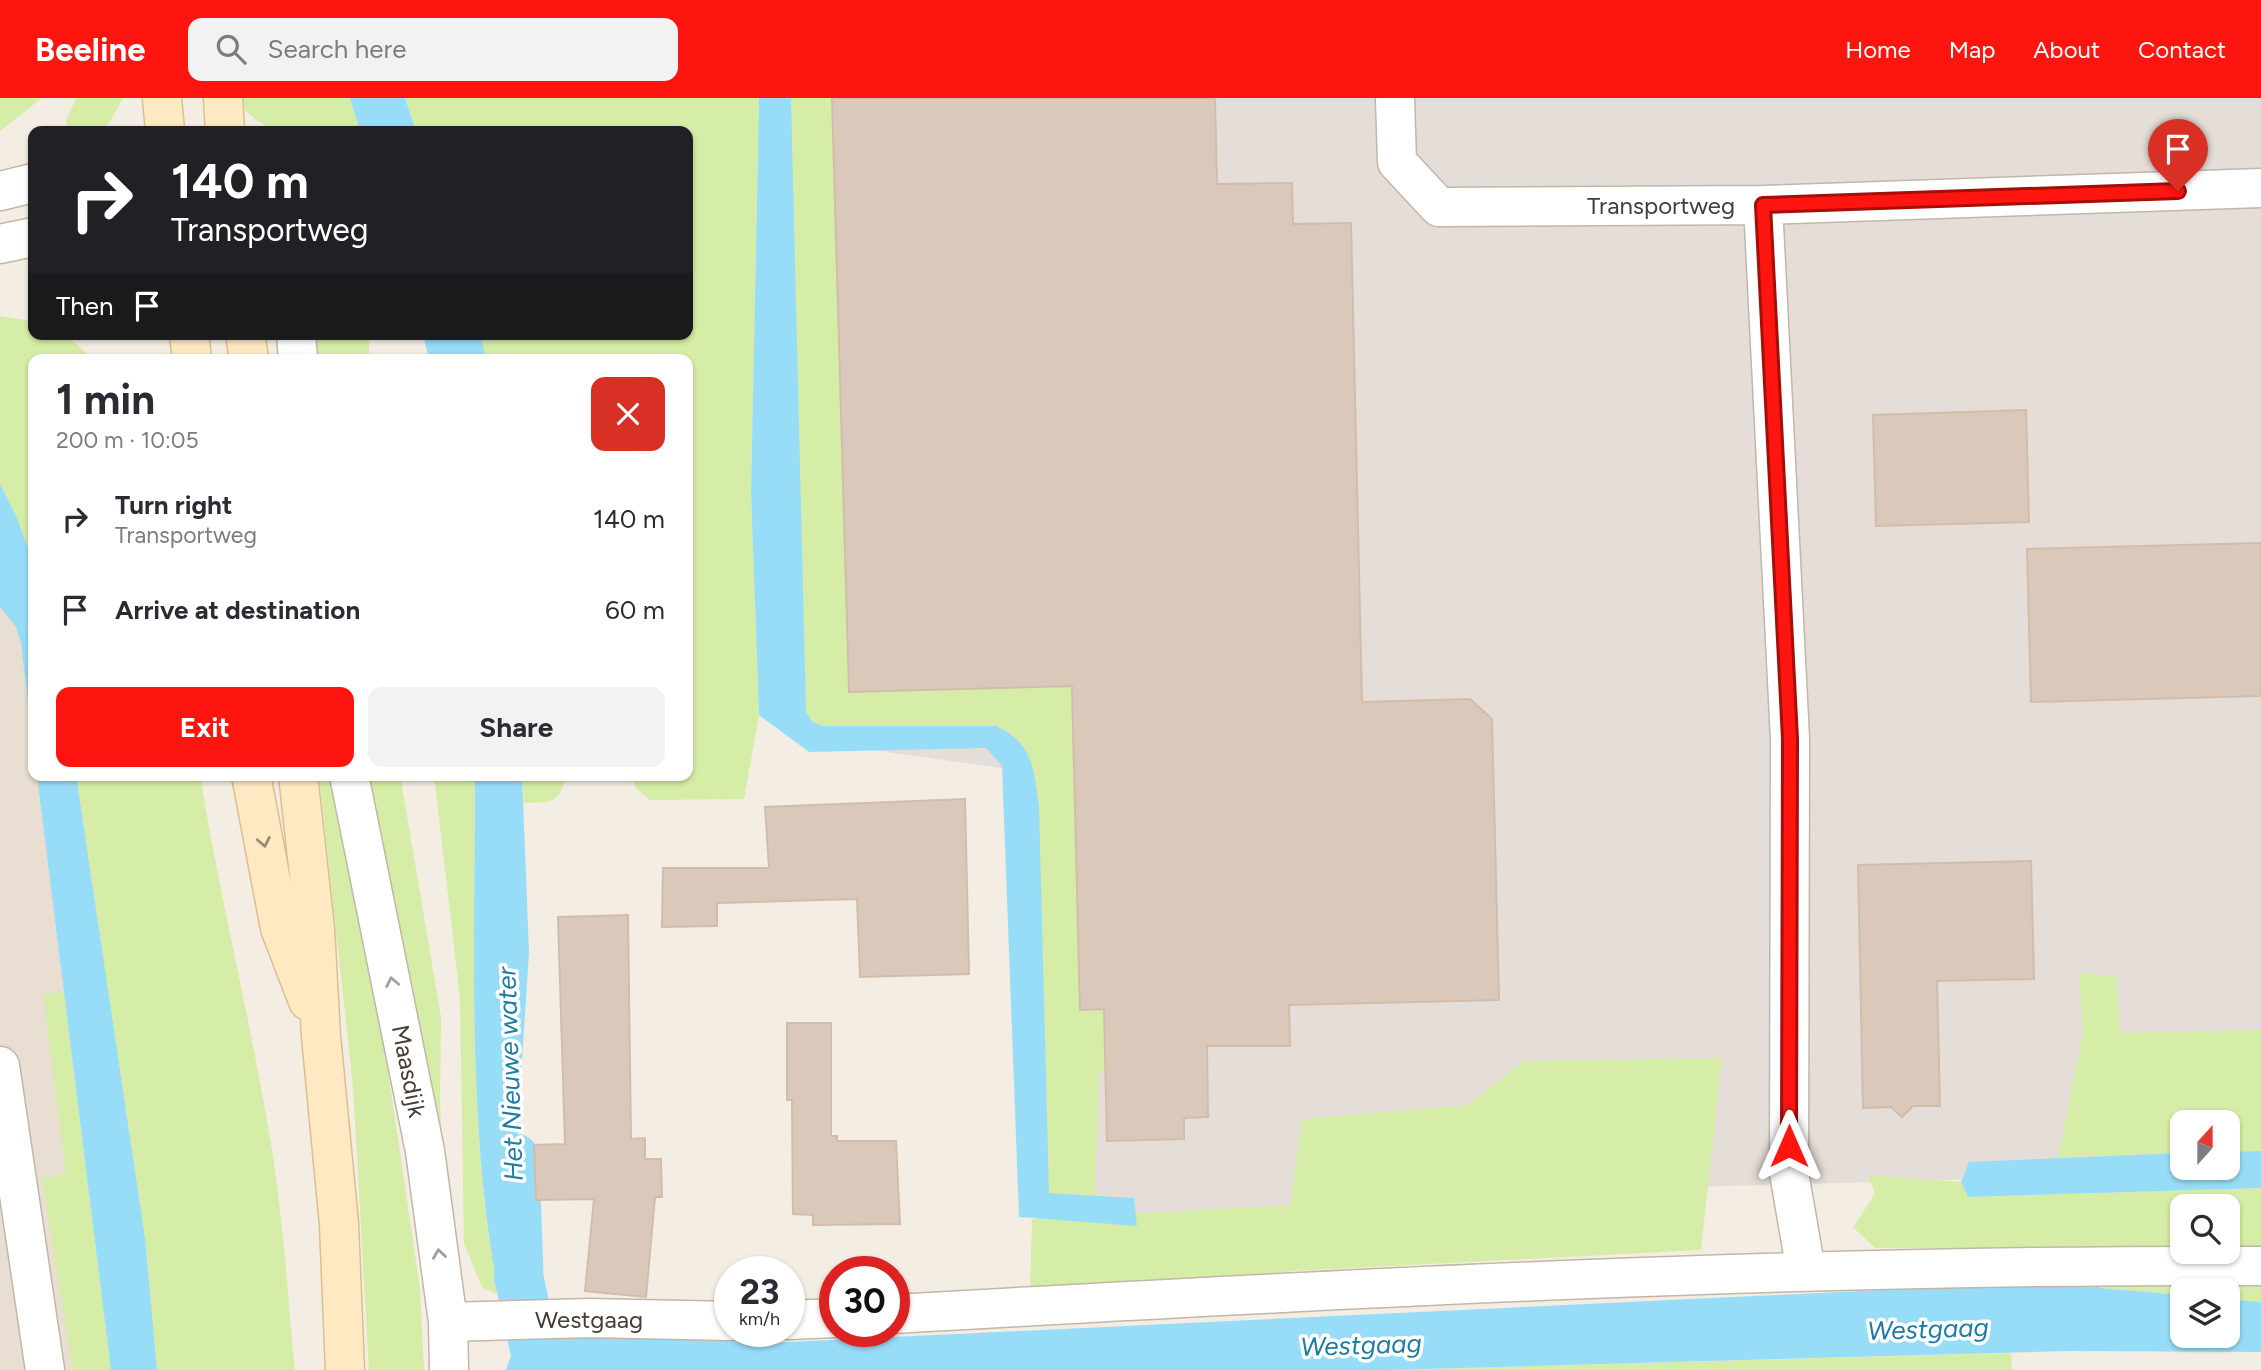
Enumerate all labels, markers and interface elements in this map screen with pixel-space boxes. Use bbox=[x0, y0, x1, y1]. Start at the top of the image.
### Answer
search box bbox=[188, 18, 678, 81]
text: Beeline bbox=[35, 30, 146, 69]
icon: search bbox=[212, 30, 250, 68]
text: Search here bbox=[268, 33, 406, 65]
text: Home bbox=[1845, 35, 1911, 64]
text: Map bbox=[1949, 35, 1995, 64]
text: About bbox=[2033, 35, 2100, 64]
text: Contact bbox=[2138, 35, 2226, 64]
pin bbox=[2148, 119, 2208, 191]
icon: arrive bbox=[2159, 130, 2197, 168]
text: 140 m bbox=[171, 151, 309, 210]
icon: right bbox=[56, 154, 147, 245]
street label: Transportweg bbox=[1587, 191, 1735, 220]
text: Transportweg bbox=[171, 211, 368, 249]
icon: arrive bbox=[128, 287, 166, 325]
text: Then bbox=[56, 290, 114, 322]
text: 1 min bbox=[56, 374, 155, 425]
button: close bbox=[591, 377, 665, 451]
text: 200 m · 10:05 bbox=[56, 426, 199, 454]
text: Turn right bbox=[115, 489, 232, 521]
icon: right bbox=[56, 500, 94, 538]
text: 140 m bbox=[593, 503, 665, 535]
text: Transportweg bbox=[115, 521, 257, 549]
icon: arrive bbox=[56, 591, 94, 629]
text: Arrive at destination bbox=[115, 594, 360, 626]
text: 60 m bbox=[605, 594, 665, 626]
button: Exit bbox=[56, 687, 354, 767]
button: Share bbox=[368, 687, 665, 767]
one-way arrow bbox=[256, 836, 271, 848]
water label: Het Nieuwe water bbox=[490, 965, 530, 1182]
one-way arrow bbox=[386, 976, 401, 988]
street label: Maasdijk bbox=[386, 1022, 432, 1120]
position arrow bbox=[1752, 1109, 1826, 1183]
north arrow bbox=[2170, 1110, 2240, 1180]
map controls bbox=[2170, 1110, 2240, 1348]
button: search bbox=[2170, 1194, 2240, 1264]
one-way arrow bbox=[431, 1248, 446, 1260]
speed limit sign: 30 bbox=[819, 1256, 910, 1347]
text: 23 bbox=[740, 1271, 779, 1313]
button: layers bbox=[2170, 1278, 2240, 1348]
street label: Westgaag bbox=[535, 1305, 643, 1334]
text: km/h bbox=[739, 1308, 780, 1330]
water label: Westgaag bbox=[1867, 1311, 1989, 1347]
water label: Westgaag bbox=[1300, 1327, 1422, 1363]

